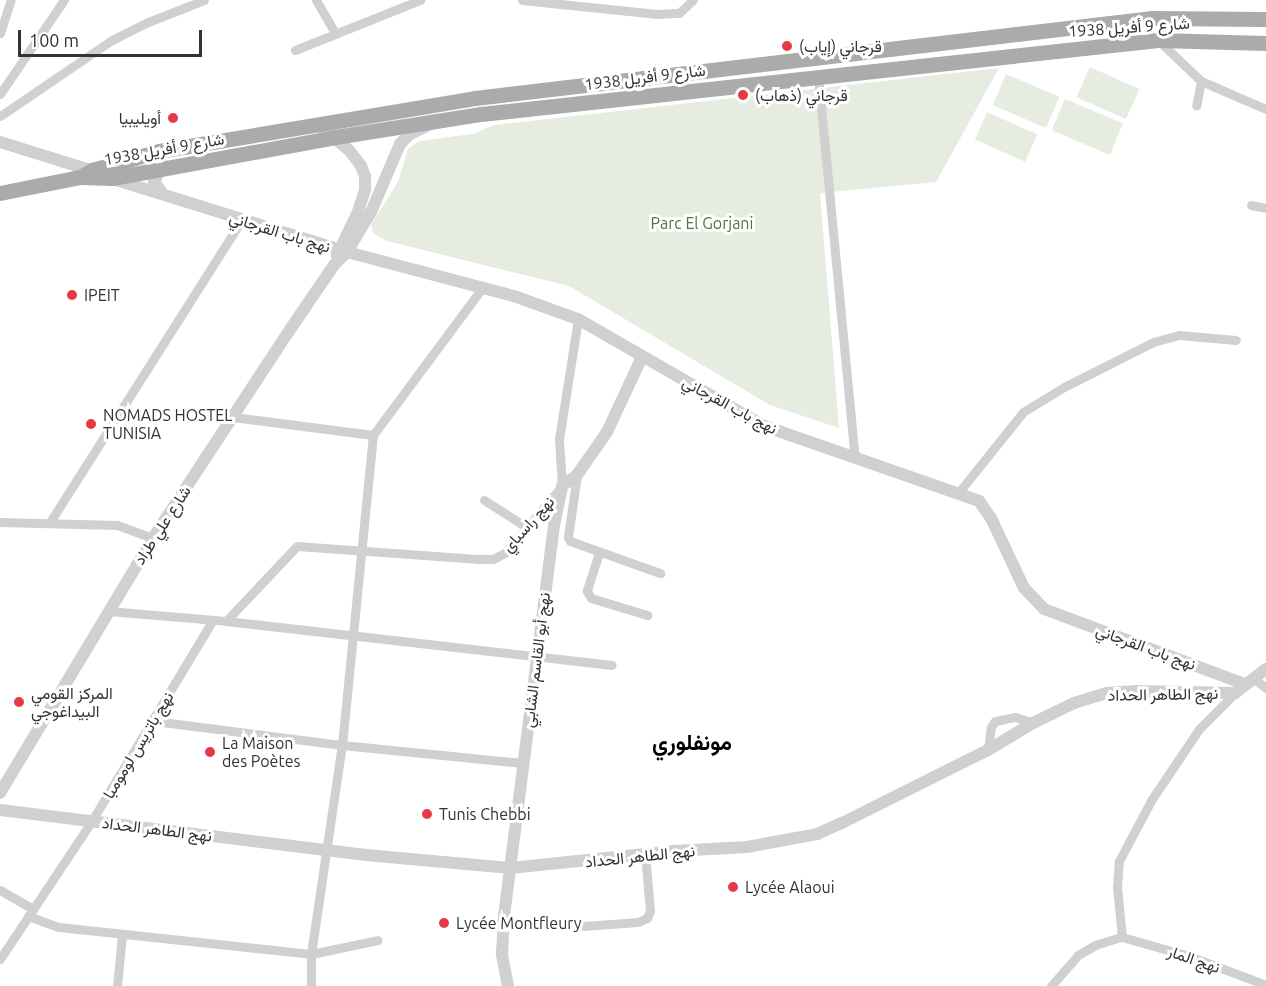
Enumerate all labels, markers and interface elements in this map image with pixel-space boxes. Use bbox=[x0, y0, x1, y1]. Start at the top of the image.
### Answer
street label: شارع 9 أفريل 1938 bbox=[1068, 13, 1190, 41]
scale bar bbox=[21, 18, 206, 56]
text: 100 m bbox=[29, 30, 79, 50]
place label: قرجاني (إياب) bbox=[799, 36, 882, 56]
marker: قرجاني (إياب) bbox=[780, 39, 794, 53]
street label: شارع 9 أفريل 1938 bbox=[583, 60, 707, 94]
place label: قرجاني (ذهاب) bbox=[755, 85, 848, 105]
marker: قرجاني (ذهاب) bbox=[736, 88, 750, 102]
place label: أويليبيا bbox=[119, 108, 161, 128]
marker: أويليبيا bbox=[166, 111, 180, 125]
street label: شارع 9 أفريل 1938 bbox=[102, 129, 226, 169]
street label: نهج باب القرجاني bbox=[227, 207, 333, 257]
park label: Parc El Gorjani bbox=[651, 213, 753, 233]
place label: IPEIT bbox=[84, 285, 120, 305]
marker: IPEIT bbox=[65, 288, 79, 302]
street label: نهج باب القرجاني bbox=[679, 372, 781, 438]
place label: NOMADS HOSTEL TUNISIA bbox=[103, 405, 232, 443]
marker: NOMADS HOSTEL TUNISIA bbox=[84, 417, 98, 431]
street label: شارع علي طراد bbox=[129, 482, 195, 568]
street label: نهج راسباي bbox=[498, 492, 558, 556]
street label: نهج أبو القاسم الشابي bbox=[518, 591, 554, 729]
street label: نهج باب القرجاني bbox=[1093, 620, 1199, 674]
place label: المركز القومي البيداغوجي bbox=[31, 683, 113, 721]
street label: نهج الطاهر الحداد bbox=[1108, 683, 1218, 705]
street label: نهج باتريس لومومبا bbox=[99, 688, 177, 802]
marker: المركز القومي البيداغوجي bbox=[12, 695, 26, 709]
district label: مونفلوري bbox=[652, 729, 732, 755]
place label: La Maison des Poètes bbox=[222, 733, 300, 771]
marker: La Maison des Poètes bbox=[203, 745, 217, 759]
place label: Tunis Chebbi bbox=[439, 804, 531, 824]
marker: Tunis Chebbi bbox=[420, 807, 434, 821]
street label: نهج الطاهر الحداد bbox=[101, 813, 213, 845]
street label: نهج الطاهر الحداد bbox=[584, 841, 696, 871]
place label: Lycée Alaoui bbox=[745, 877, 835, 897]
marker: Lycée Alaoui bbox=[726, 880, 740, 894]
place label: Lycée Montfleury bbox=[456, 913, 581, 933]
marker: Lycée Montfleury bbox=[437, 916, 451, 930]
street label: نهج المار bbox=[1165, 941, 1223, 977]

